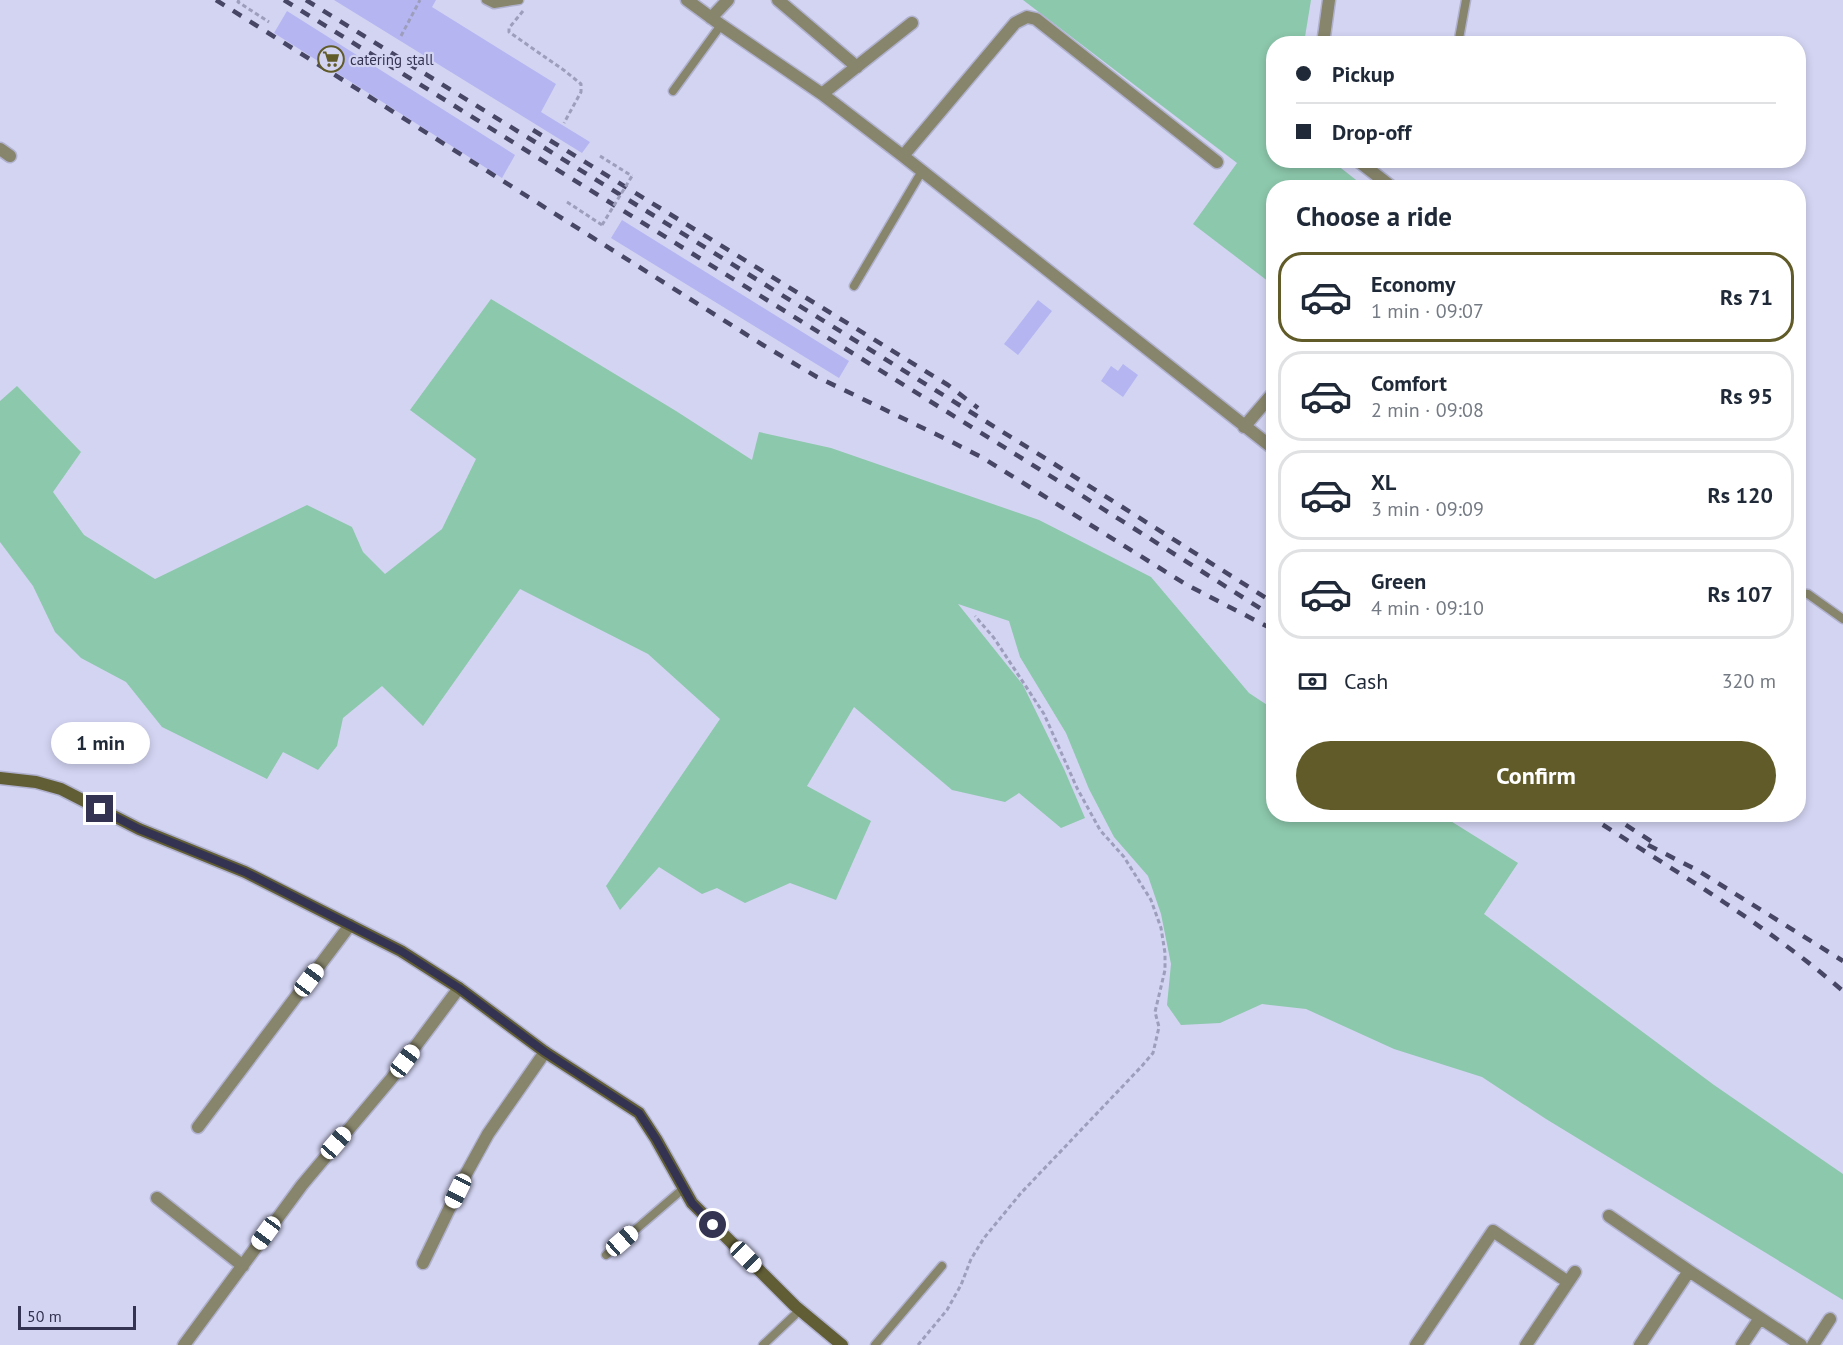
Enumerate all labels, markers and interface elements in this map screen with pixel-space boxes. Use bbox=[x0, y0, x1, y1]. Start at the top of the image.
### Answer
supermarket icon: catering stall bbox=[316, 44, 346, 74]
place label: catering stall bbox=[350, 50, 434, 69]
text: Pickup bbox=[1332, 60, 1395, 88]
text: Drop-off bbox=[1332, 118, 1411, 146]
text: Choose a ride bbox=[1296, 199, 1452, 233]
icon: car bbox=[1299, 270, 1353, 324]
text: Economy bbox=[1371, 270, 1455, 298]
text: Rs 71 bbox=[1720, 283, 1773, 311]
text: 1 min · 09:07 bbox=[1371, 298, 1484, 324]
icon: car bbox=[1299, 369, 1353, 423]
text: Comfort bbox=[1371, 369, 1447, 397]
text: Rs 95 bbox=[1720, 382, 1773, 410]
text: 2 min · 09:08 bbox=[1371, 397, 1484, 423]
icon: car bbox=[1299, 468, 1353, 522]
text: XL bbox=[1371, 468, 1396, 496]
text: Rs 120 bbox=[1707, 481, 1773, 509]
text: 3 min · 09:09 bbox=[1371, 496, 1484, 522]
icon: car bbox=[1299, 567, 1353, 621]
text: Green bbox=[1371, 567, 1426, 595]
text: Rs 107 bbox=[1707, 580, 1773, 608]
text: 4 min · 09:10 bbox=[1371, 595, 1484, 621]
icon: cash bbox=[1296, 665, 1329, 698]
text: Cash bbox=[1344, 667, 1388, 695]
text: 320 m bbox=[1722, 668, 1776, 694]
callout: 1 min bbox=[51, 722, 150, 764]
text: 1 min bbox=[76, 730, 125, 756]
button: Confirm bbox=[1296, 741, 1776, 810]
route end bbox=[86, 795, 113, 822]
car bbox=[291, 960, 327, 1000]
car bbox=[387, 1041, 423, 1081]
car bbox=[317, 1124, 355, 1162]
car bbox=[442, 1171, 474, 1211]
route start bbox=[699, 1211, 726, 1238]
car bbox=[248, 1213, 284, 1253]
car bbox=[603, 1222, 641, 1260]
car bbox=[727, 1238, 765, 1276]
scale bar bbox=[18, 1303, 136, 1330]
text: 50 m bbox=[27, 1306, 62, 1326]

